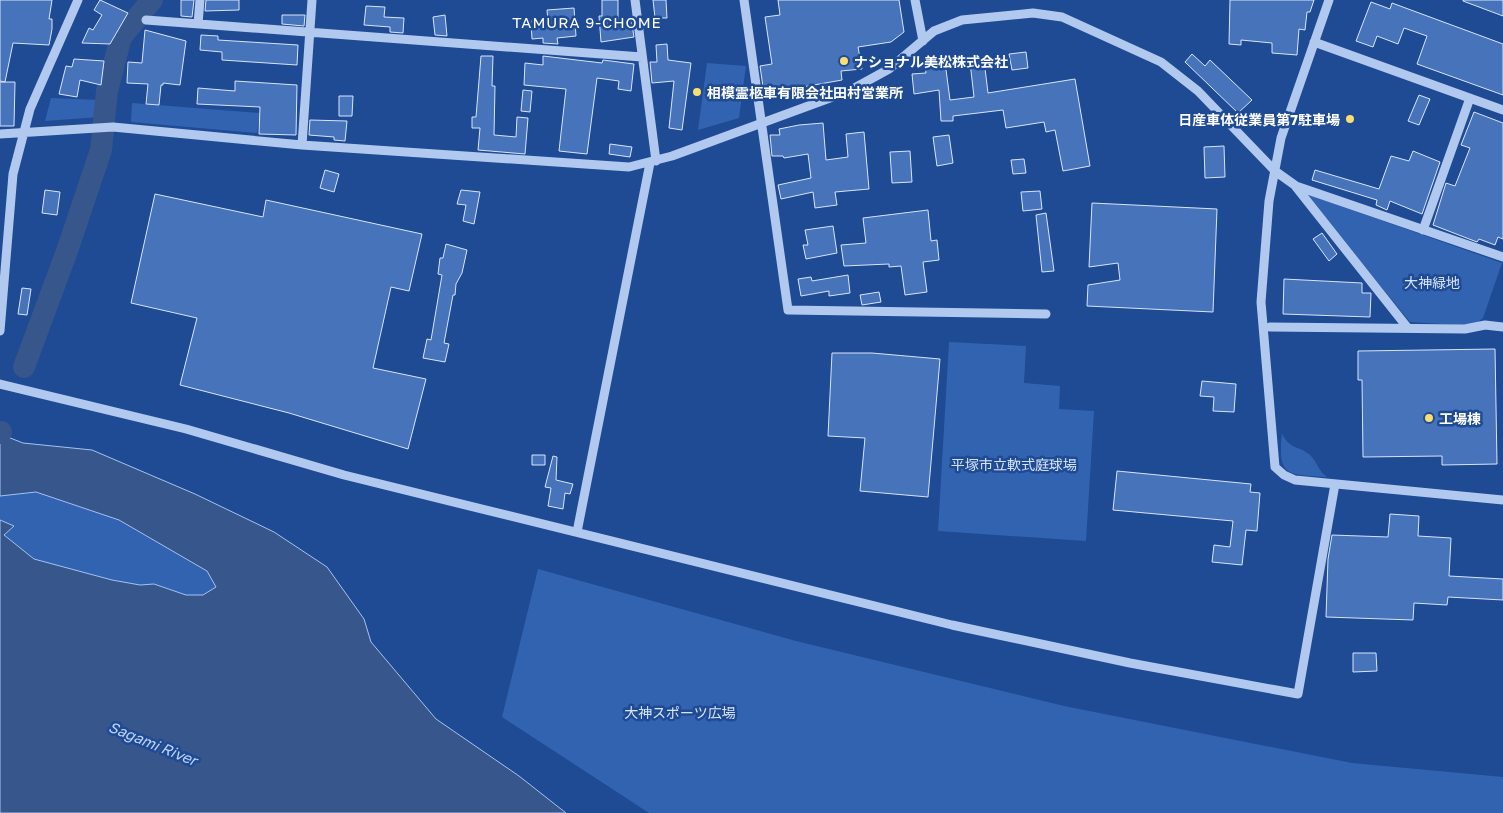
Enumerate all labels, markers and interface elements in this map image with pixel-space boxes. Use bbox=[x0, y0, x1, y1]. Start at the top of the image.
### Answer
district label: TAMURA 9-CHOME bbox=[512, 13, 662, 31]
place label: ナショナル美松株式会社 bbox=[854, 53, 1008, 70]
marker: ナショナル美松株式会社 bbox=[838, 55, 850, 67]
place label: 相模霊柩車有限会社田村営業所 bbox=[707, 84, 903, 101]
marker: 相模霊柩車有限会社田村営業所 bbox=[691, 86, 703, 98]
place label: 日産車体従業員第7駐車場 bbox=[1178, 111, 1340, 128]
marker: 日産車体従業員第7駐車場 bbox=[1344, 113, 1356, 125]
park label: 大神緑地 bbox=[1404, 274, 1460, 291]
place label: 工場棟 bbox=[1439, 410, 1481, 427]
marker: 工場棟 bbox=[1423, 412, 1435, 424]
park label: 平塚市立軟式庭球場 bbox=[951, 456, 1077, 473]
park label: 大神スポーツ広場 bbox=[624, 704, 736, 721]
water label: Sagami River bbox=[106, 717, 202, 771]

